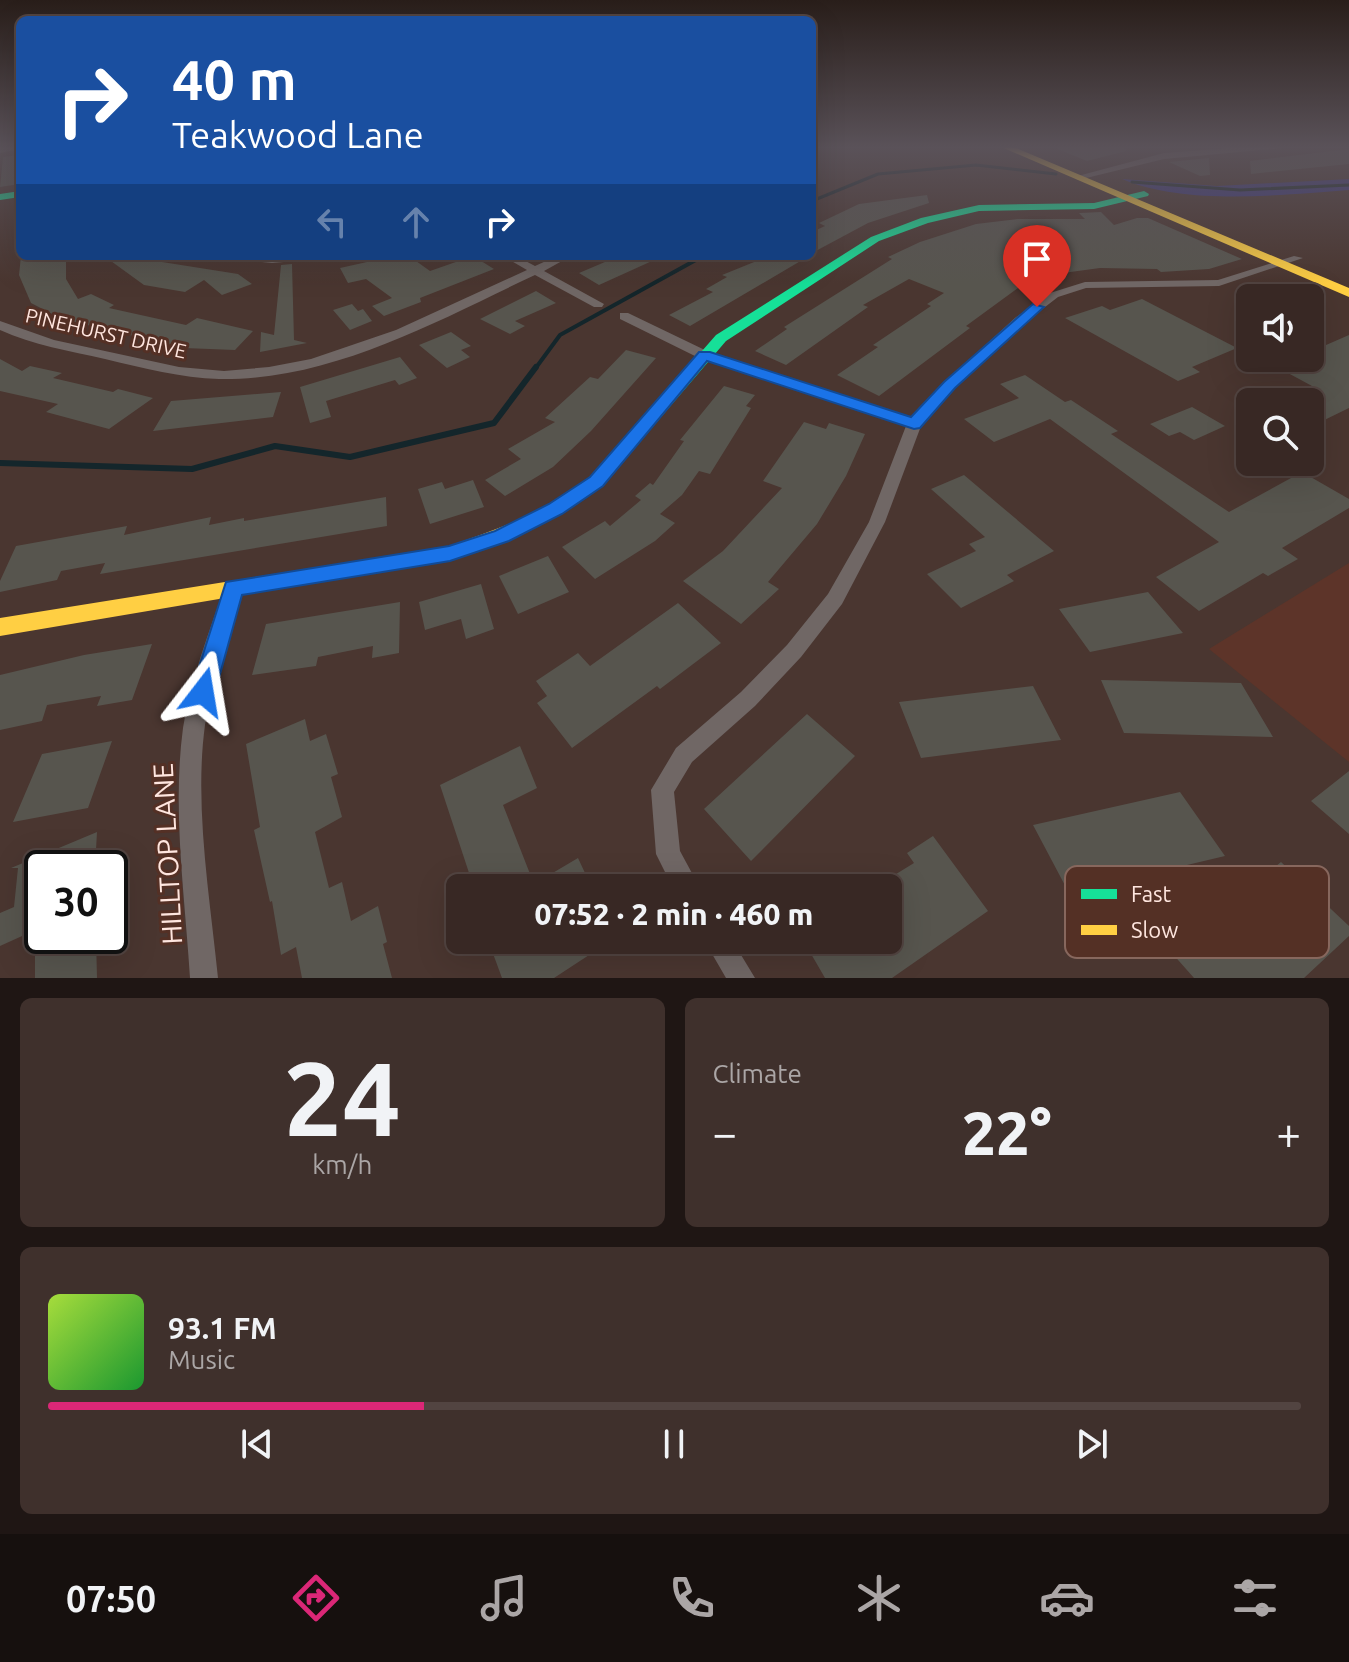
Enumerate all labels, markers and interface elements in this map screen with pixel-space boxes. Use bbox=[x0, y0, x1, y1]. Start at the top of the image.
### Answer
icon: right bbox=[40, 48, 144, 152]
text: 40 m bbox=[172, 48, 297, 111]
text: Teakwood Lane bbox=[172, 114, 424, 155]
icon: left bbox=[310, 200, 354, 244]
icon: ahead bbox=[394, 200, 438, 244]
icon: right bbox=[478, 200, 522, 244]
pin bbox=[1003, 225, 1071, 307]
icon: arrive bbox=[1015, 237, 1059, 281]
map controls bbox=[1236, 284, 1324, 476]
button: sound bbox=[1236, 284, 1324, 372]
street label: PINEHURST DRIVE bbox=[23, 303, 189, 363]
button: search bbox=[1236, 388, 1324, 476]
position arrow bbox=[161, 650, 245, 734]
street label: HILLTOP LANE bbox=[147, 763, 187, 945]
speed limit sign: 30 bbox=[24, 850, 128, 954]
legend bbox=[1065, 866, 1329, 958]
text: Fast bbox=[1131, 881, 1172, 906]
text: 07:52 · 2 min · 460 m bbox=[535, 897, 813, 931]
text: Slow bbox=[1131, 917, 1178, 942]
text: 24 bbox=[284, 1039, 401, 1156]
text: Climate bbox=[713, 1059, 802, 1088]
text: 22° bbox=[962, 1099, 1051, 1166]
text: − bbox=[713, 1108, 737, 1157]
text: + bbox=[1276, 1108, 1301, 1157]
text: km/h bbox=[312, 1150, 372, 1179]
text: 93.1 FM bbox=[168, 1311, 277, 1345]
text: Music bbox=[168, 1345, 235, 1374]
icon: previous bbox=[235, 1422, 279, 1466]
icon: pause bbox=[652, 1422, 696, 1466]
icon: next bbox=[1070, 1422, 1114, 1466]
icon: directions bbox=[288, 1570, 344, 1626]
icon: music bbox=[476, 1570, 532, 1626]
icon: phone bbox=[664, 1570, 720, 1626]
icon: climate bbox=[851, 1570, 907, 1626]
icon: car bbox=[1039, 1570, 1095, 1626]
icon: filters bbox=[1227, 1570, 1283, 1626]
text: 07:50 bbox=[66, 1578, 156, 1619]

